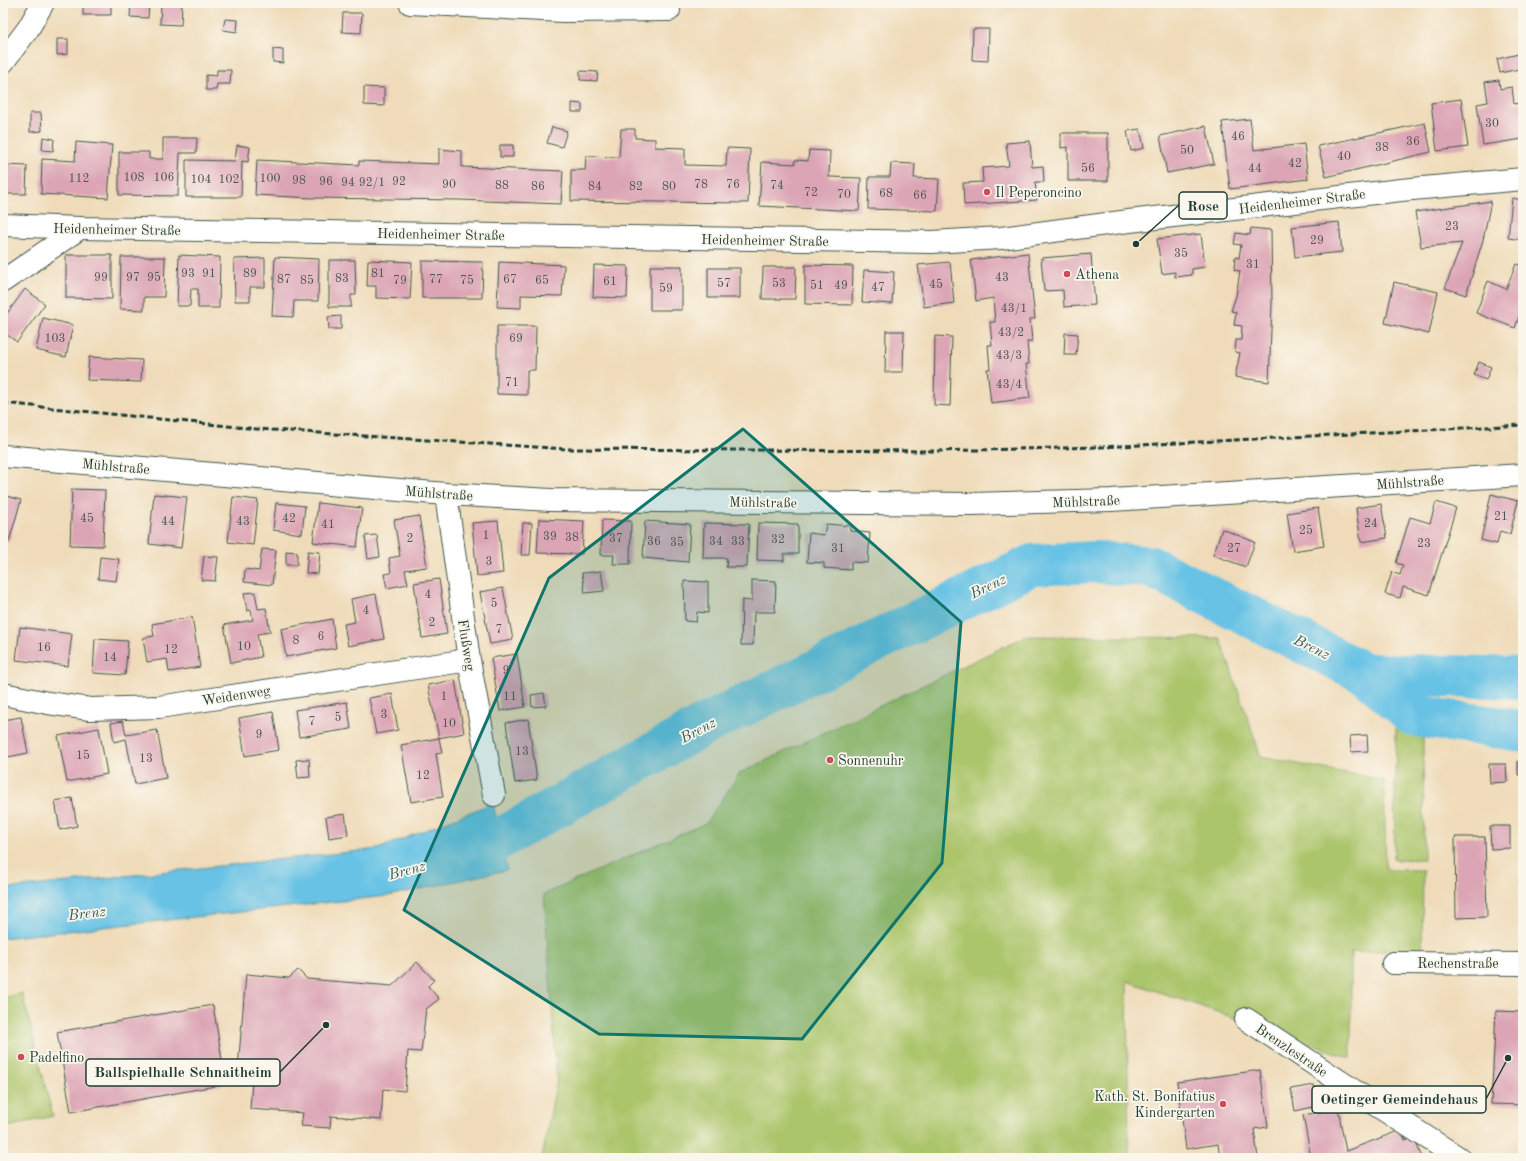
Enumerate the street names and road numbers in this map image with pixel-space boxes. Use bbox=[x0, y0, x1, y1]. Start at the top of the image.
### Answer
street label: Heidenheimer Straße bbox=[1238, 187, 1366, 217]
street label: Heidenheimer Straße bbox=[53, 222, 181, 238]
street label: Heidenheimer Straße bbox=[377, 227, 505, 243]
street label: Heidenheimer Straße bbox=[701, 233, 829, 249]
street label: Mühlstraße bbox=[81, 457, 150, 477]
street label: Mühlstraße bbox=[1376, 474, 1444, 492]
street label: Mühlstraße bbox=[405, 485, 473, 503]
street label: Mühlstraße bbox=[1052, 494, 1120, 510]
street label: Mühlstraße bbox=[729, 495, 797, 511]
street label: Flußweg bbox=[455, 618, 477, 672]
street label: Weidenweg bbox=[201, 684, 272, 708]
street label: Rechenstraße bbox=[1417, 957, 1499, 971]
street label: Brenzlestraße bbox=[1253, 1022, 1330, 1080]

